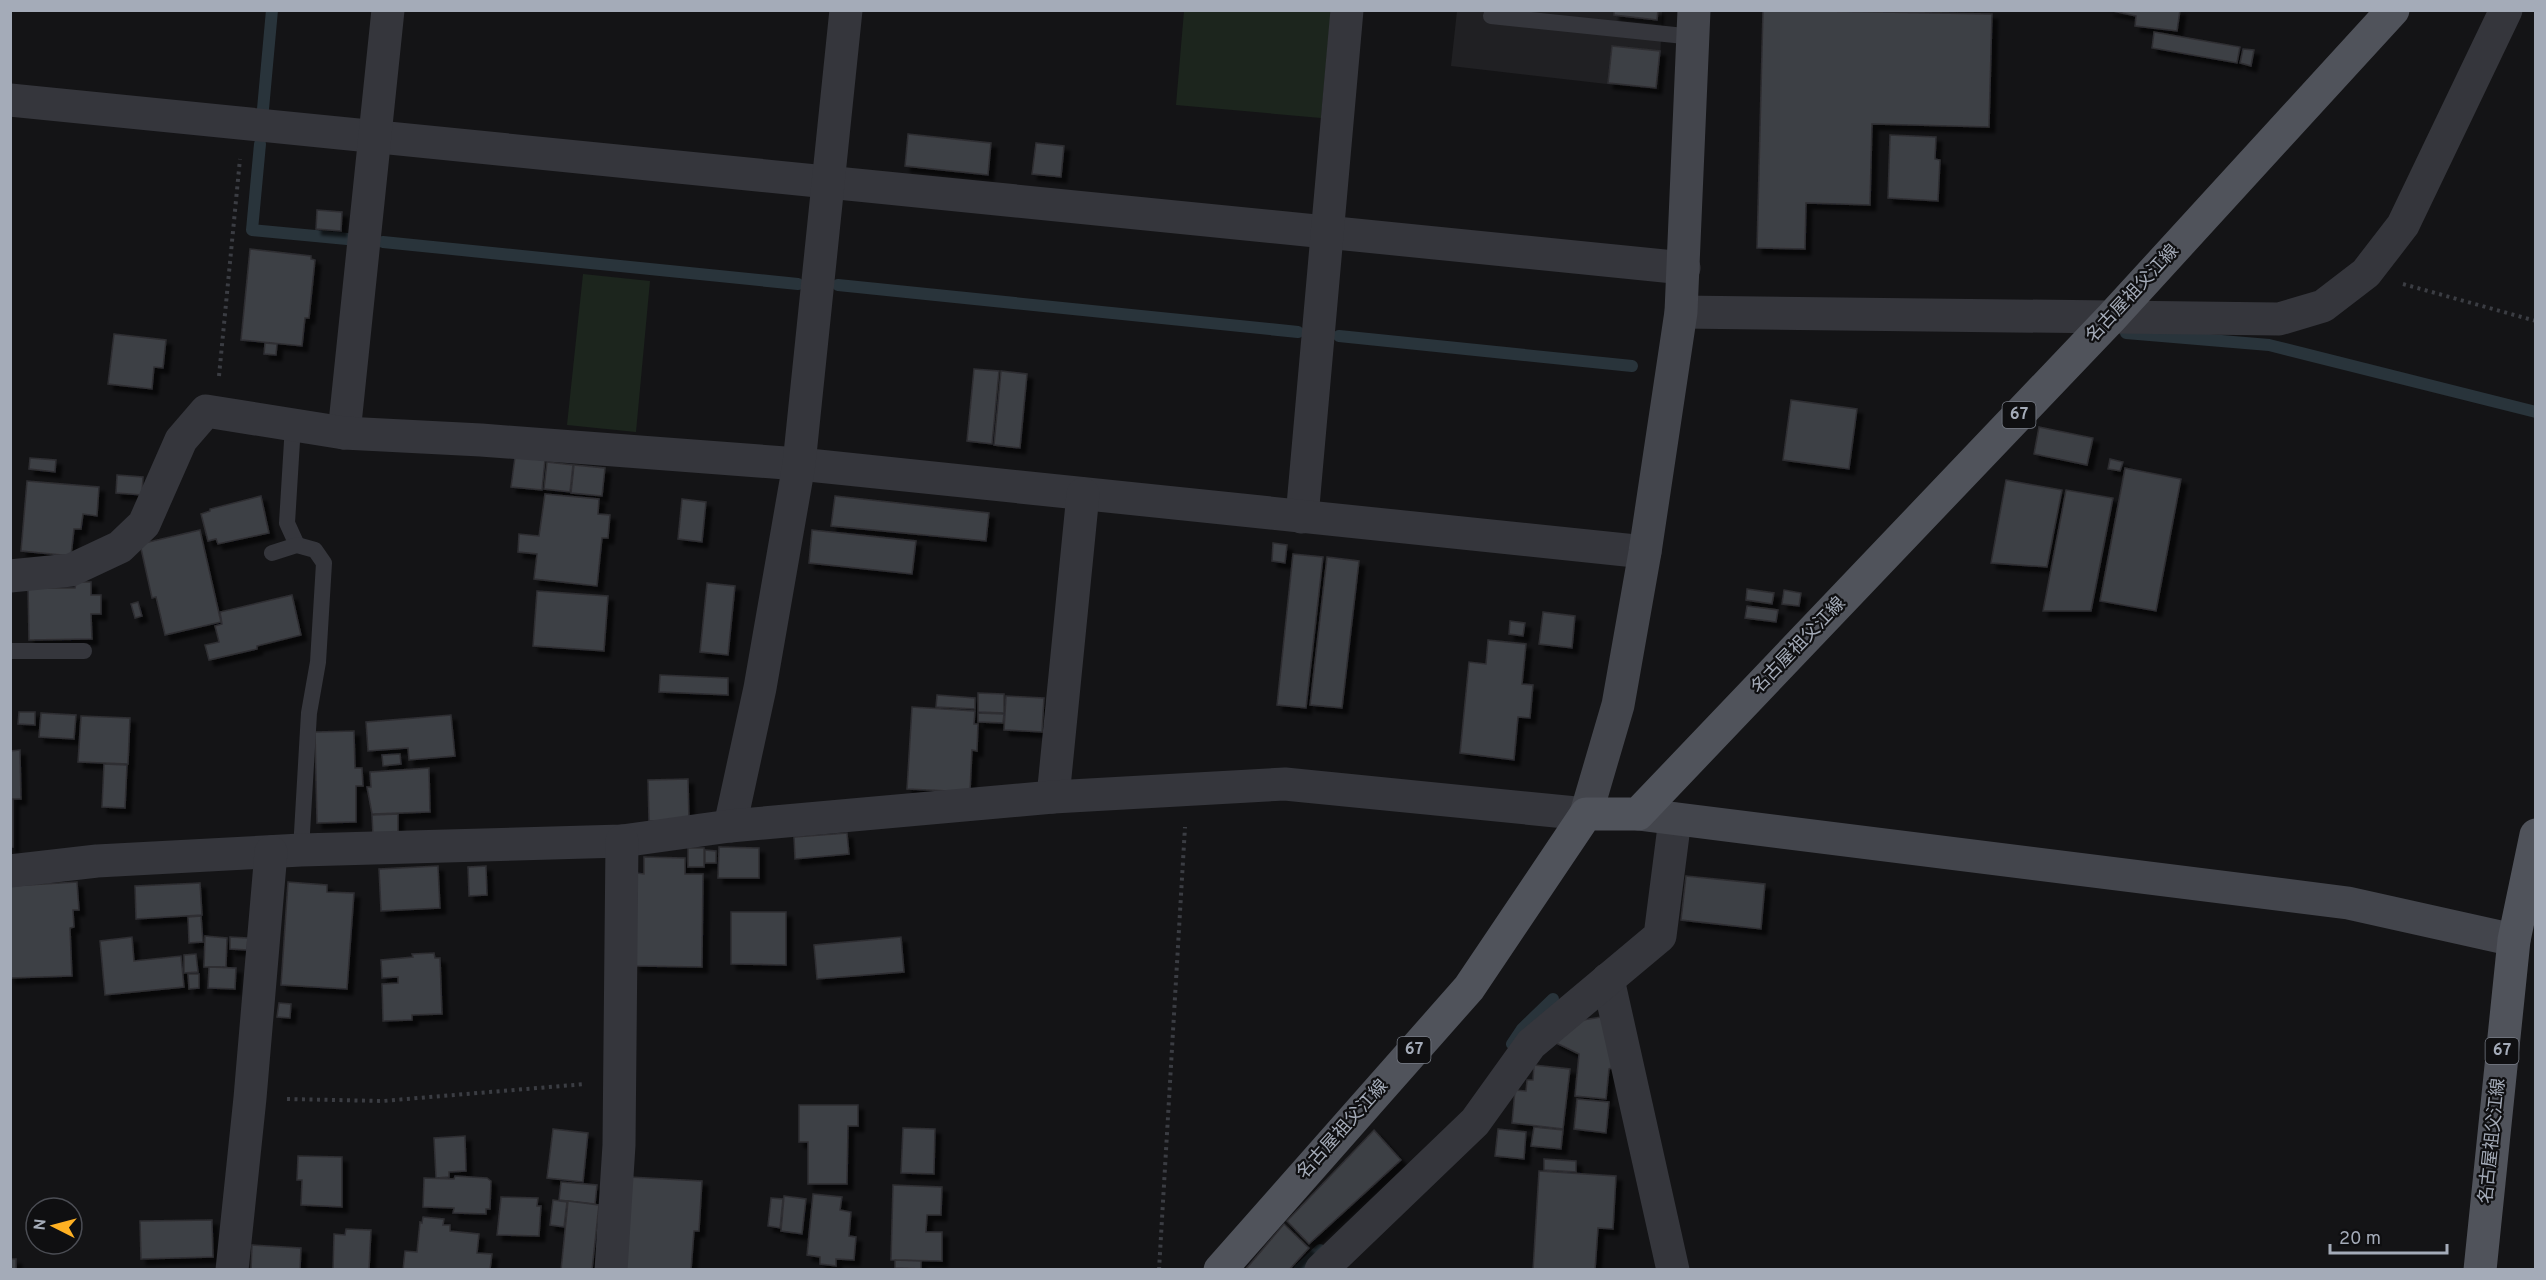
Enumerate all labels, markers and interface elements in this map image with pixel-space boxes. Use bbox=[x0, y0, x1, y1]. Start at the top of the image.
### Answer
street label: 名古屋祖父江線 bbox=[2082, 240, 2184, 348]
road number: 67 bbox=[2002, 402, 2036, 428]
street label: 名古屋祖父江線 bbox=[1747, 593, 1851, 699]
road number: 67 bbox=[1398, 1037, 1430, 1063]
road number: 67 bbox=[2486, 1038, 2518, 1064]
street label: 名古屋祖父江線 bbox=[1292, 1075, 1394, 1185]
street label: 名古屋祖父江線 bbox=[2475, 1077, 2511, 1205]
north arrow bbox=[24, 1196, 84, 1256]
scale bar bbox=[2330, 1217, 2447, 1255]
text: N bbox=[31, 1218, 52, 1231]
text: 20 m bbox=[2339, 1228, 2381, 1251]

